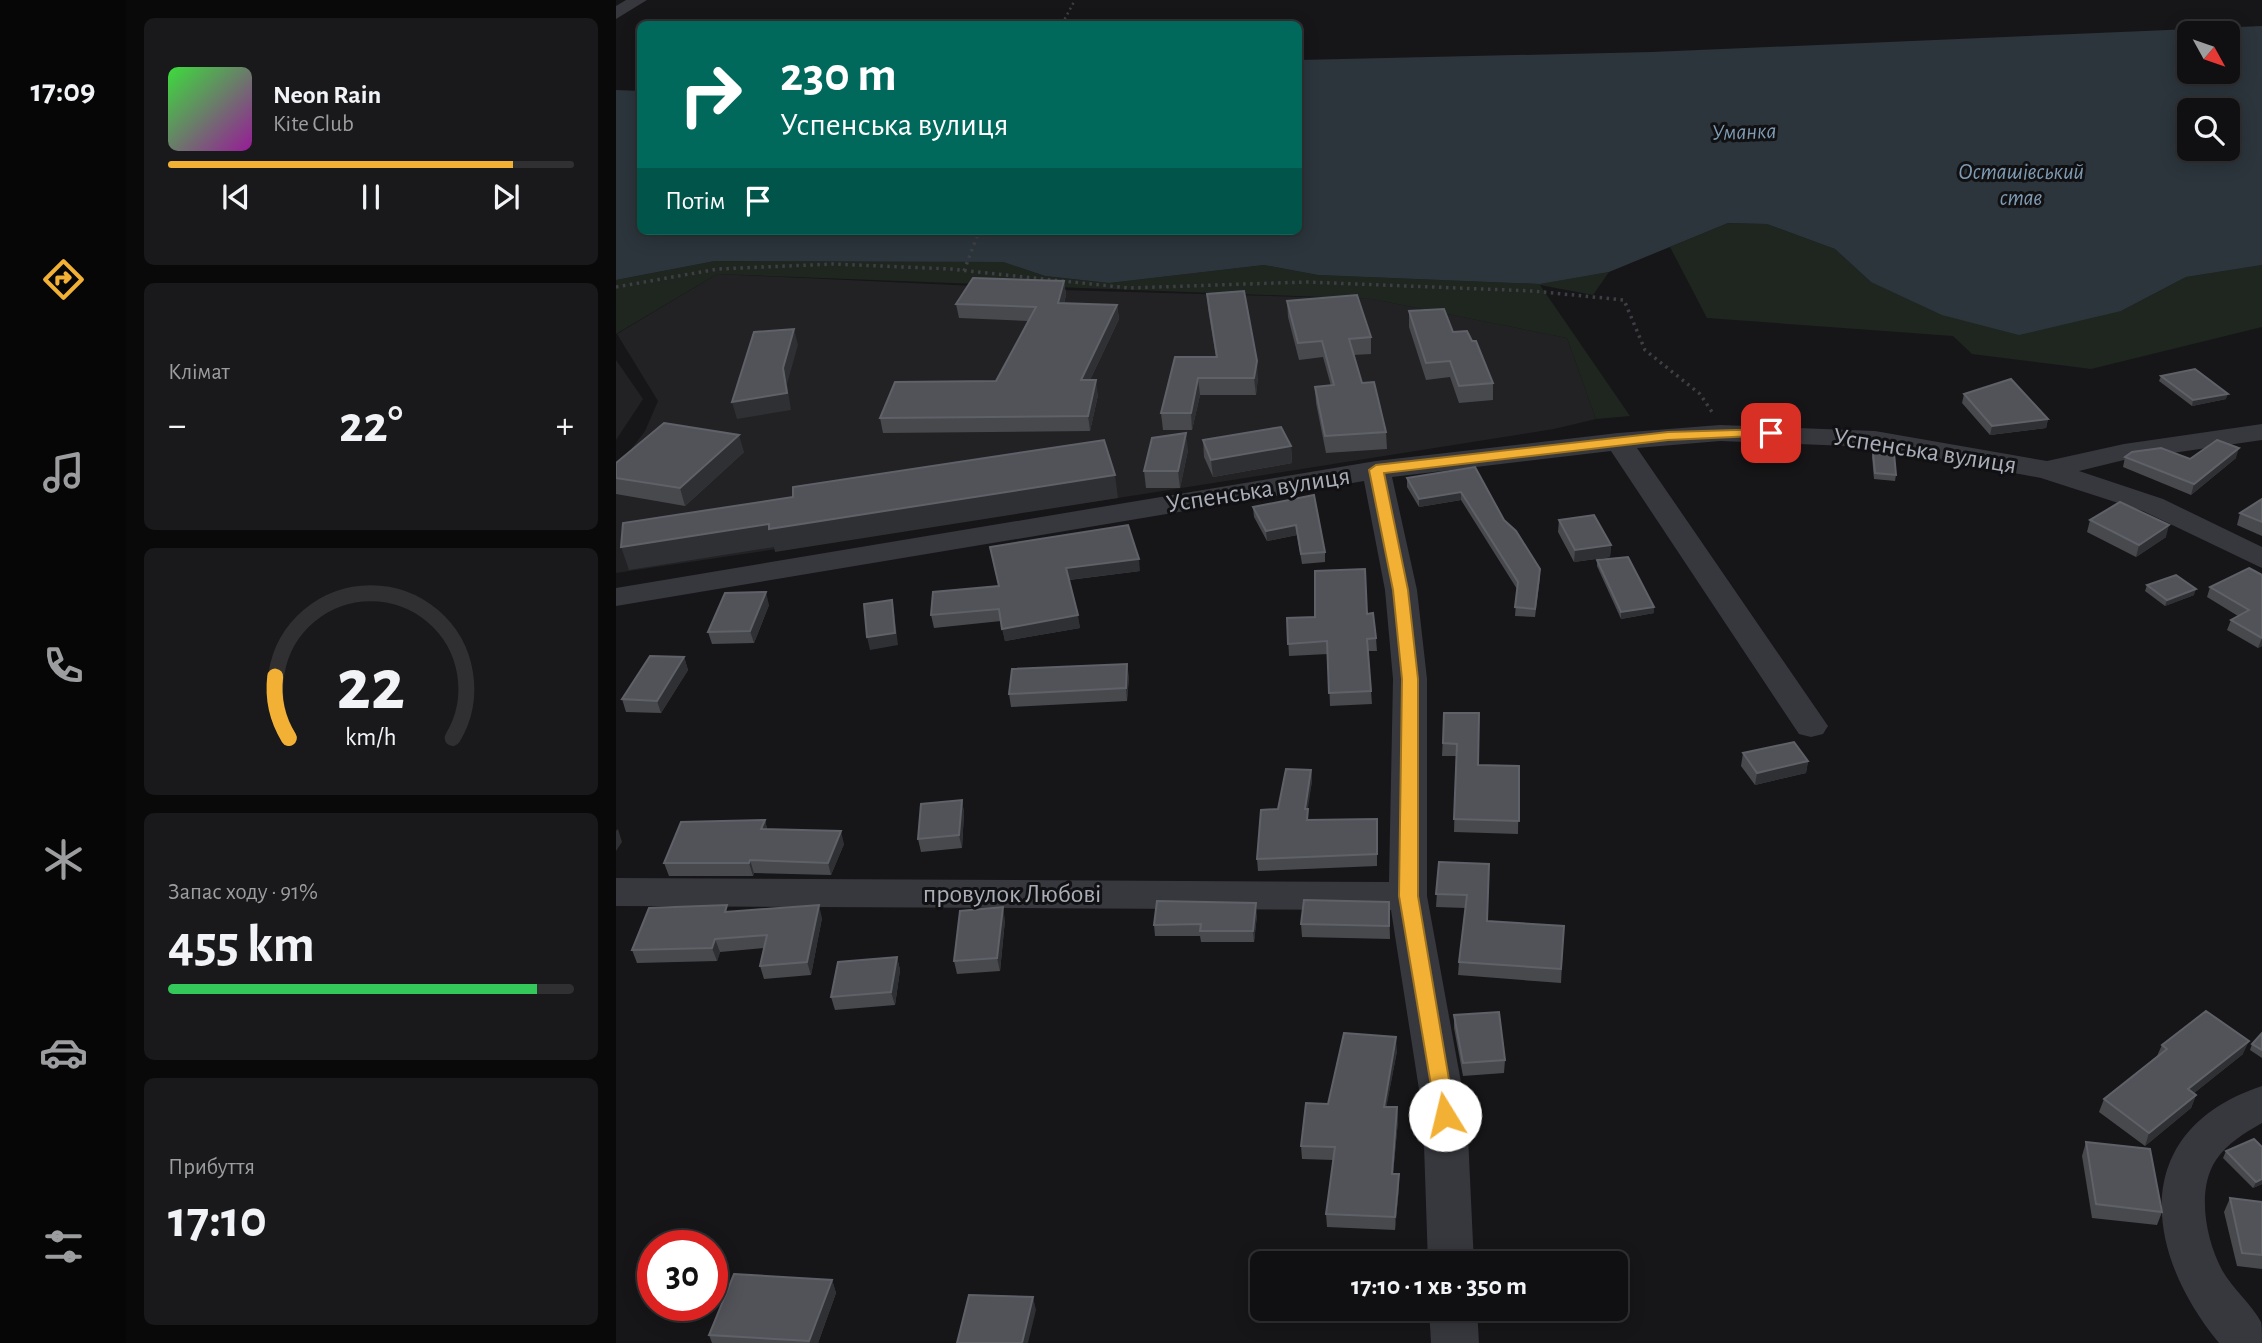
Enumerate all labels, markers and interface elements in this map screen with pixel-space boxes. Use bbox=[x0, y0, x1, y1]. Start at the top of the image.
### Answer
north arrow bbox=[2177, 21, 2240, 84]
map controls bbox=[2177, 21, 2240, 161]
icon: right bbox=[665, 49, 756, 140]
text: 230 m bbox=[780, 51, 897, 100]
text: 17:09 bbox=[31, 75, 95, 107]
text: Neon Rain bbox=[273, 82, 381, 108]
button: search bbox=[2177, 98, 2240, 161]
text: Успенська вулиця bbox=[780, 109, 1009, 141]
text: Kite Club bbox=[273, 113, 354, 136]
water label: Уманка bbox=[1711, 120, 1777, 145]
water label: Осташівський став bbox=[1958, 161, 2084, 210]
icon: previous bbox=[217, 178, 255, 216]
icon: pause bbox=[352, 178, 390, 216]
icon: next bbox=[487, 178, 525, 216]
icon: arrive bbox=[739, 182, 777, 220]
text: Потім bbox=[665, 188, 725, 214]
icon: directions bbox=[39, 255, 88, 304]
text: Клімат bbox=[168, 361, 230, 384]
text: 22° bbox=[339, 399, 403, 451]
pin bbox=[1741, 403, 1801, 463]
text: − bbox=[168, 407, 186, 445]
text: + bbox=[556, 407, 574, 445]
icon: arrive bbox=[1752, 414, 1790, 452]
street label: Успенська вулиця bbox=[1831, 424, 2019, 478]
icon: music bbox=[39, 448, 88, 497]
street label: Успенська вулиця bbox=[1164, 463, 1352, 517]
icon: phone bbox=[39, 641, 88, 690]
text: 22 bbox=[337, 650, 405, 723]
text: km/h bbox=[345, 724, 397, 749]
icon: climate bbox=[39, 835, 88, 884]
text: Запас ходу · 91% bbox=[168, 881, 318, 904]
street label: провулок Любові bbox=[923, 881, 1101, 907]
text: 455 km bbox=[168, 919, 315, 971]
icon: car bbox=[39, 1028, 88, 1077]
position arrow bbox=[1408, 1078, 1482, 1152]
text: Прибуття bbox=[168, 1156, 255, 1179]
text: 17:10 bbox=[168, 1194, 267, 1246]
icon: filters bbox=[39, 1222, 88, 1271]
speed limit sign: 30 bbox=[637, 1230, 728, 1321]
text: 17:10 · 1 хв · 350 m bbox=[1351, 1273, 1527, 1299]

